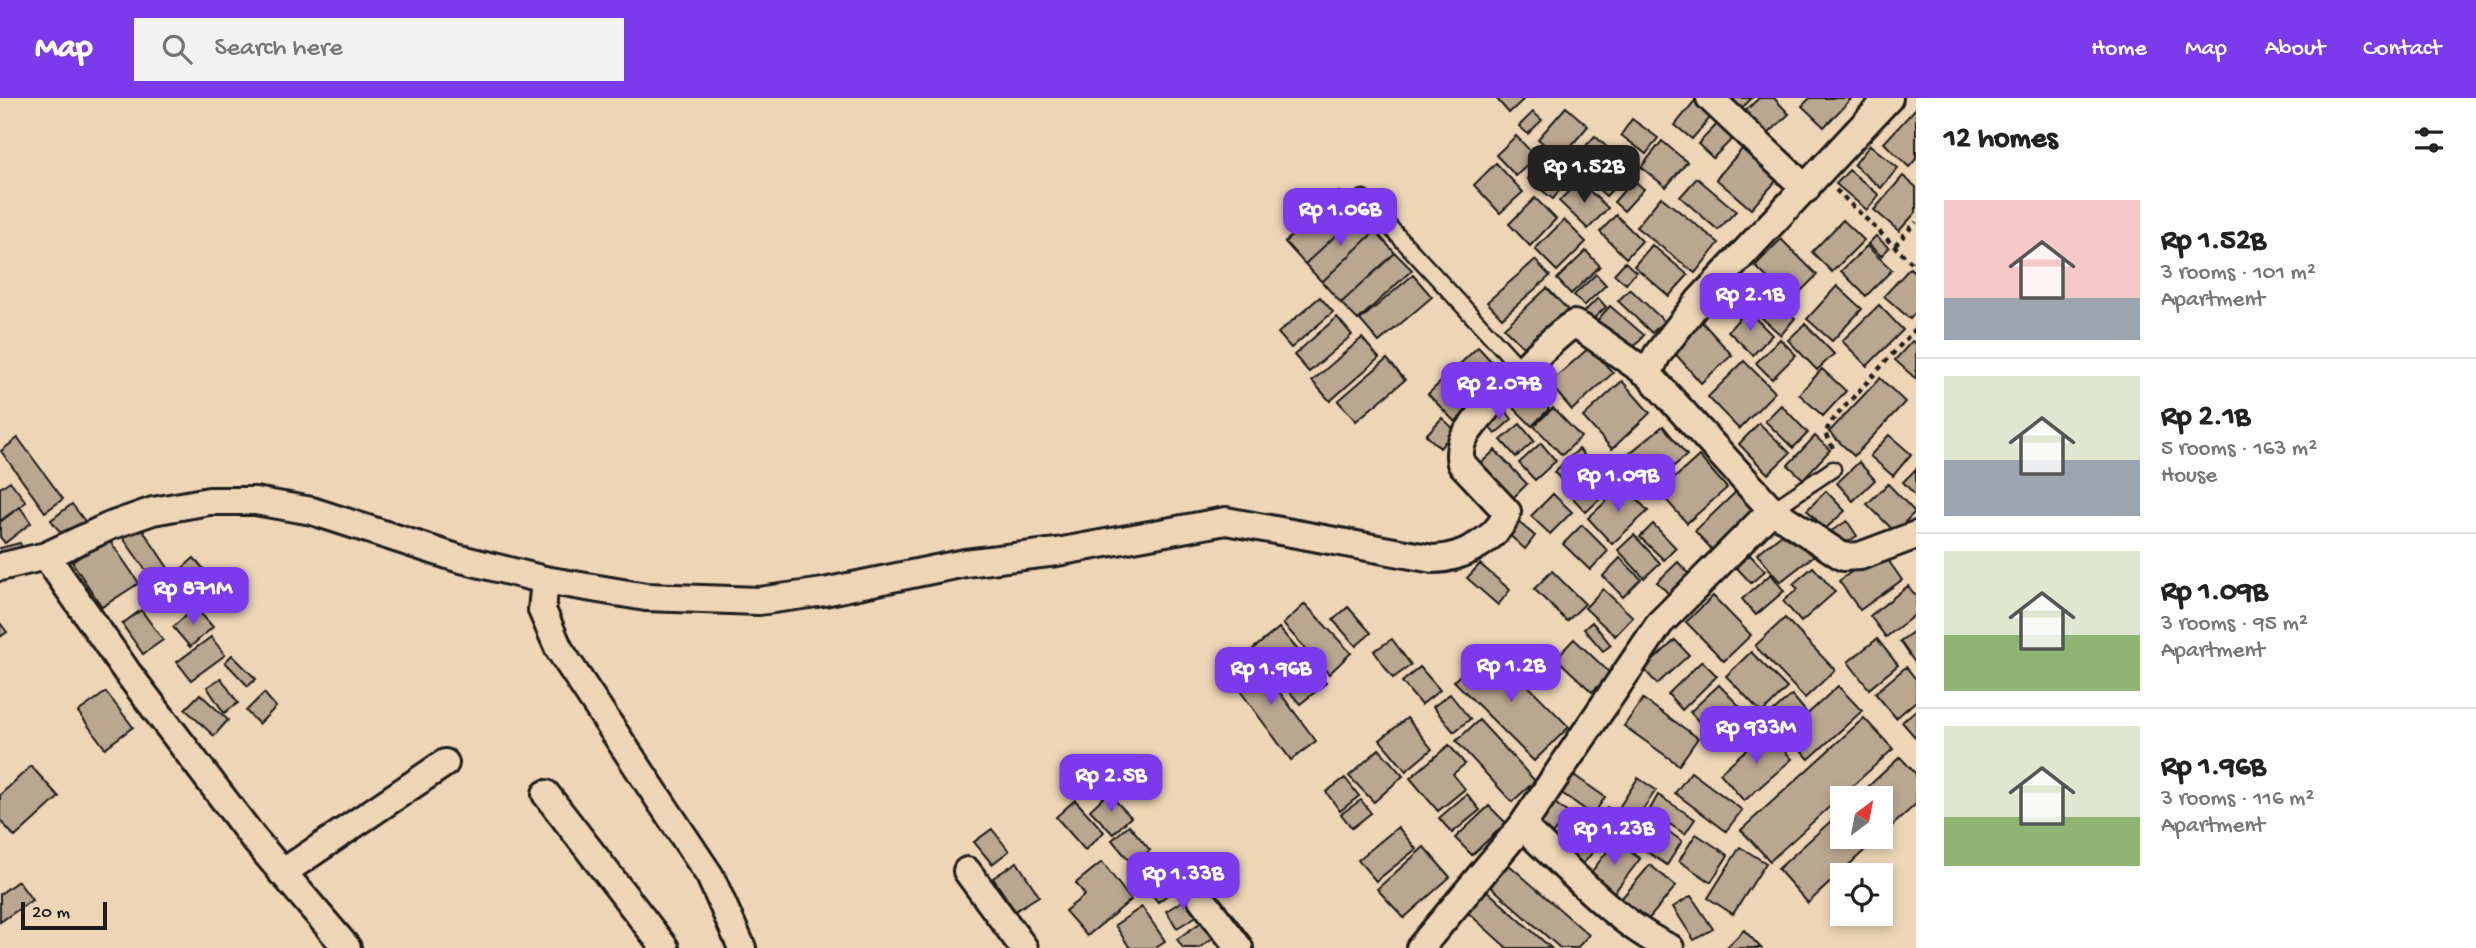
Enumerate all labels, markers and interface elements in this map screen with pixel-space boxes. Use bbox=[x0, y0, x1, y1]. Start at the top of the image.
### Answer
search box bbox=[134, 18, 624, 81]
text: Map bbox=[35, 30, 92, 68]
icon: search bbox=[158, 30, 196, 68]
text: Search here bbox=[214, 34, 343, 65]
text: Home bbox=[2091, 35, 2147, 64]
text: Map bbox=[2185, 35, 2227, 64]
text: About bbox=[2265, 35, 2325, 64]
text: Contact bbox=[2363, 35, 2441, 64]
icon: filters bbox=[2410, 121, 2448, 159]
text: 12 homes bbox=[1944, 123, 2057, 158]
pin: Rp 1.52B bbox=[1512, 146, 1656, 205]
text: Rp 1.52B bbox=[1544, 154, 1624, 181]
pin: Rp 1.06B bbox=[1268, 188, 1412, 248]
text: Rp 1.06B bbox=[1299, 197, 1381, 224]
text: Rp 1.52B bbox=[2161, 225, 2266, 260]
icon: home bbox=[2000, 228, 2084, 312]
text: 3 rooms · 101 m² bbox=[2161, 260, 2316, 287]
pin: Rp 2.1B bbox=[1685, 274, 1815, 333]
text: Rp 2.1B bbox=[1716, 282, 1784, 309]
text: Apartment bbox=[2161, 287, 2265, 314]
pin: Rp 2.07B bbox=[1427, 362, 1571, 422]
text: Rp 2.07B bbox=[1457, 371, 1541, 398]
text: Rp 2.1B bbox=[2161, 401, 2250, 436]
icon: home bbox=[2000, 404, 2084, 488]
text: 5 rooms · 163 m² bbox=[2161, 436, 2317, 463]
pin: Rp 1.09B bbox=[1546, 454, 1690, 514]
text: Rp 1.09B bbox=[1577, 463, 1659, 490]
text: House bbox=[2161, 463, 2217, 490]
pin: Rp 871M bbox=[128, 568, 258, 627]
text: Rp 871M bbox=[154, 576, 232, 603]
text: Rp 1.09B bbox=[2161, 576, 2268, 611]
icon: home bbox=[2000, 579, 2084, 663]
text: 3 rooms · 95 m² bbox=[2161, 611, 2308, 638]
text: Apartment bbox=[2161, 638, 2265, 665]
pin: Rp 1.2B bbox=[1446, 644, 1576, 704]
pin: Rp 1.96B bbox=[1199, 648, 1343, 707]
text: Rp 1.2B bbox=[1477, 653, 1545, 680]
text: Rp 1.96B bbox=[1231, 656, 1311, 683]
pin: Rp 933M bbox=[1691, 706, 1821, 766]
text: Rp 933M bbox=[1716, 715, 1796, 742]
text: Rp 1.96B bbox=[2161, 751, 2266, 786]
pin: Rp 2.5B bbox=[1046, 754, 1176, 814]
icon: home bbox=[2000, 754, 2084, 838]
text: Rp 2.5B bbox=[1075, 763, 1147, 790]
north arrow bbox=[1830, 786, 1894, 849]
map controls bbox=[1830, 786, 1893, 926]
text: 3 rooms · 116 m² bbox=[2161, 786, 2314, 813]
pin: Rp 1.23B bbox=[1542, 808, 1686, 867]
text: Apartment bbox=[2161, 813, 2265, 840]
text: Rp 1.23B bbox=[1574, 816, 1654, 843]
pin: Rp 1.33B bbox=[1111, 852, 1255, 912]
text: Rp 1.33B bbox=[1143, 861, 1223, 888]
button: locate bbox=[1830, 863, 1893, 926]
scale bar bbox=[21, 899, 107, 931]
text: 20 m bbox=[32, 902, 70, 925]

